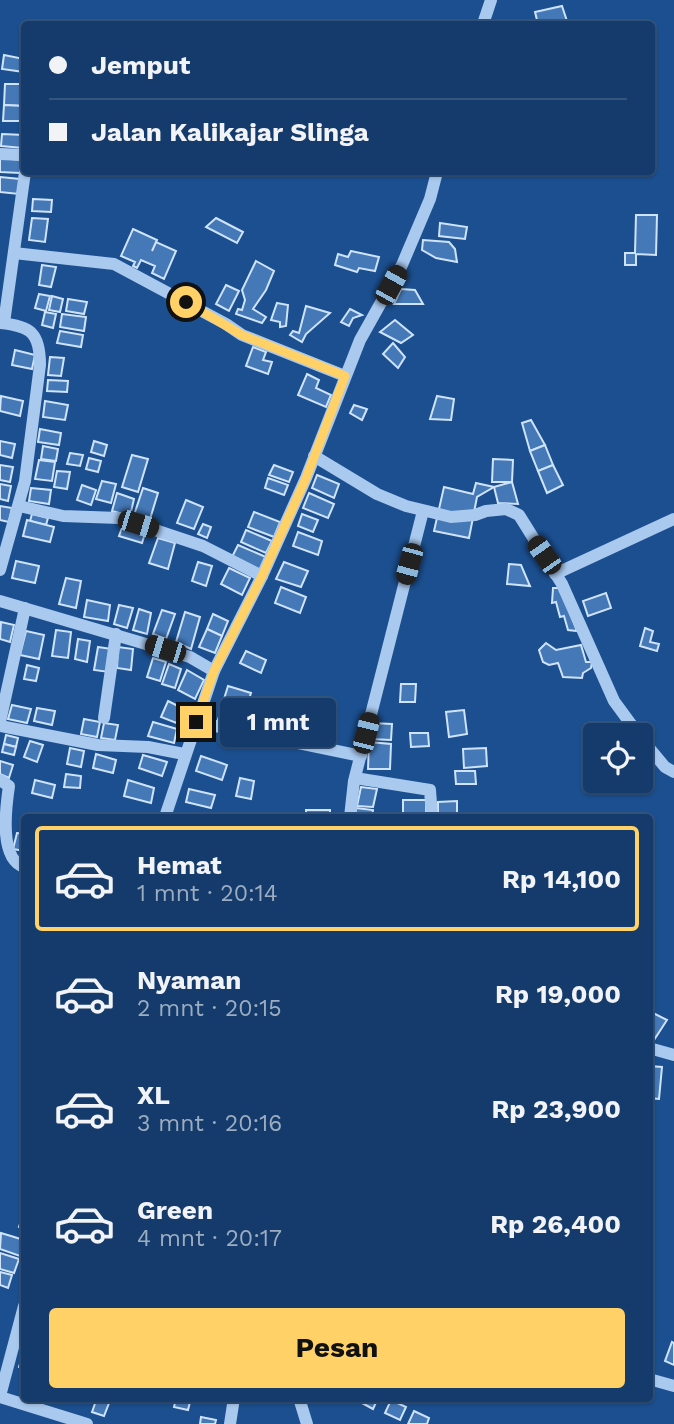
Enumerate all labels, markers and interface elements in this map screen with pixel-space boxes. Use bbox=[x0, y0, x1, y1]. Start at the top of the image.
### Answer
text: Jemput bbox=[91, 50, 190, 80]
text: Jalan Kalikajar Slinga bbox=[91, 117, 369, 147]
car bbox=[372, 262, 411, 308]
route start bbox=[170, 286, 202, 318]
car bbox=[115, 508, 162, 540]
car bbox=[524, 532, 565, 578]
car bbox=[394, 541, 425, 587]
car bbox=[142, 633, 189, 665]
callout: 1 mnt bbox=[220, 698, 336, 746]
route end bbox=[180, 706, 212, 738]
text: 1 mnt bbox=[247, 709, 309, 736]
car bbox=[351, 710, 382, 756]
map controls bbox=[583, 723, 653, 793]
button: locate bbox=[583, 723, 653, 793]
icon: car bbox=[53, 847, 116, 910]
text: Hemat bbox=[137, 850, 222, 880]
text: Rp 14,100 bbox=[502, 864, 621, 894]
text: 1 mnt · 20:14 bbox=[137, 880, 278, 907]
icon: car bbox=[53, 962, 116, 1025]
text: Nyaman bbox=[137, 965, 241, 995]
text: Rp 19,000 bbox=[495, 979, 621, 1009]
text: 2 mnt · 20:15 bbox=[137, 995, 282, 1022]
icon: car bbox=[53, 1077, 116, 1140]
text: XL bbox=[137, 1080, 170, 1110]
text: Rp 23,900 bbox=[491, 1094, 621, 1124]
text: 3 mnt · 20:16 bbox=[137, 1110, 282, 1137]
icon: car bbox=[53, 1192, 116, 1255]
text: Green bbox=[137, 1195, 213, 1225]
text: Rp 26,400 bbox=[490, 1209, 621, 1239]
text: 4 mnt · 20:17 bbox=[137, 1225, 282, 1252]
button: Pesan bbox=[49, 1308, 625, 1388]

